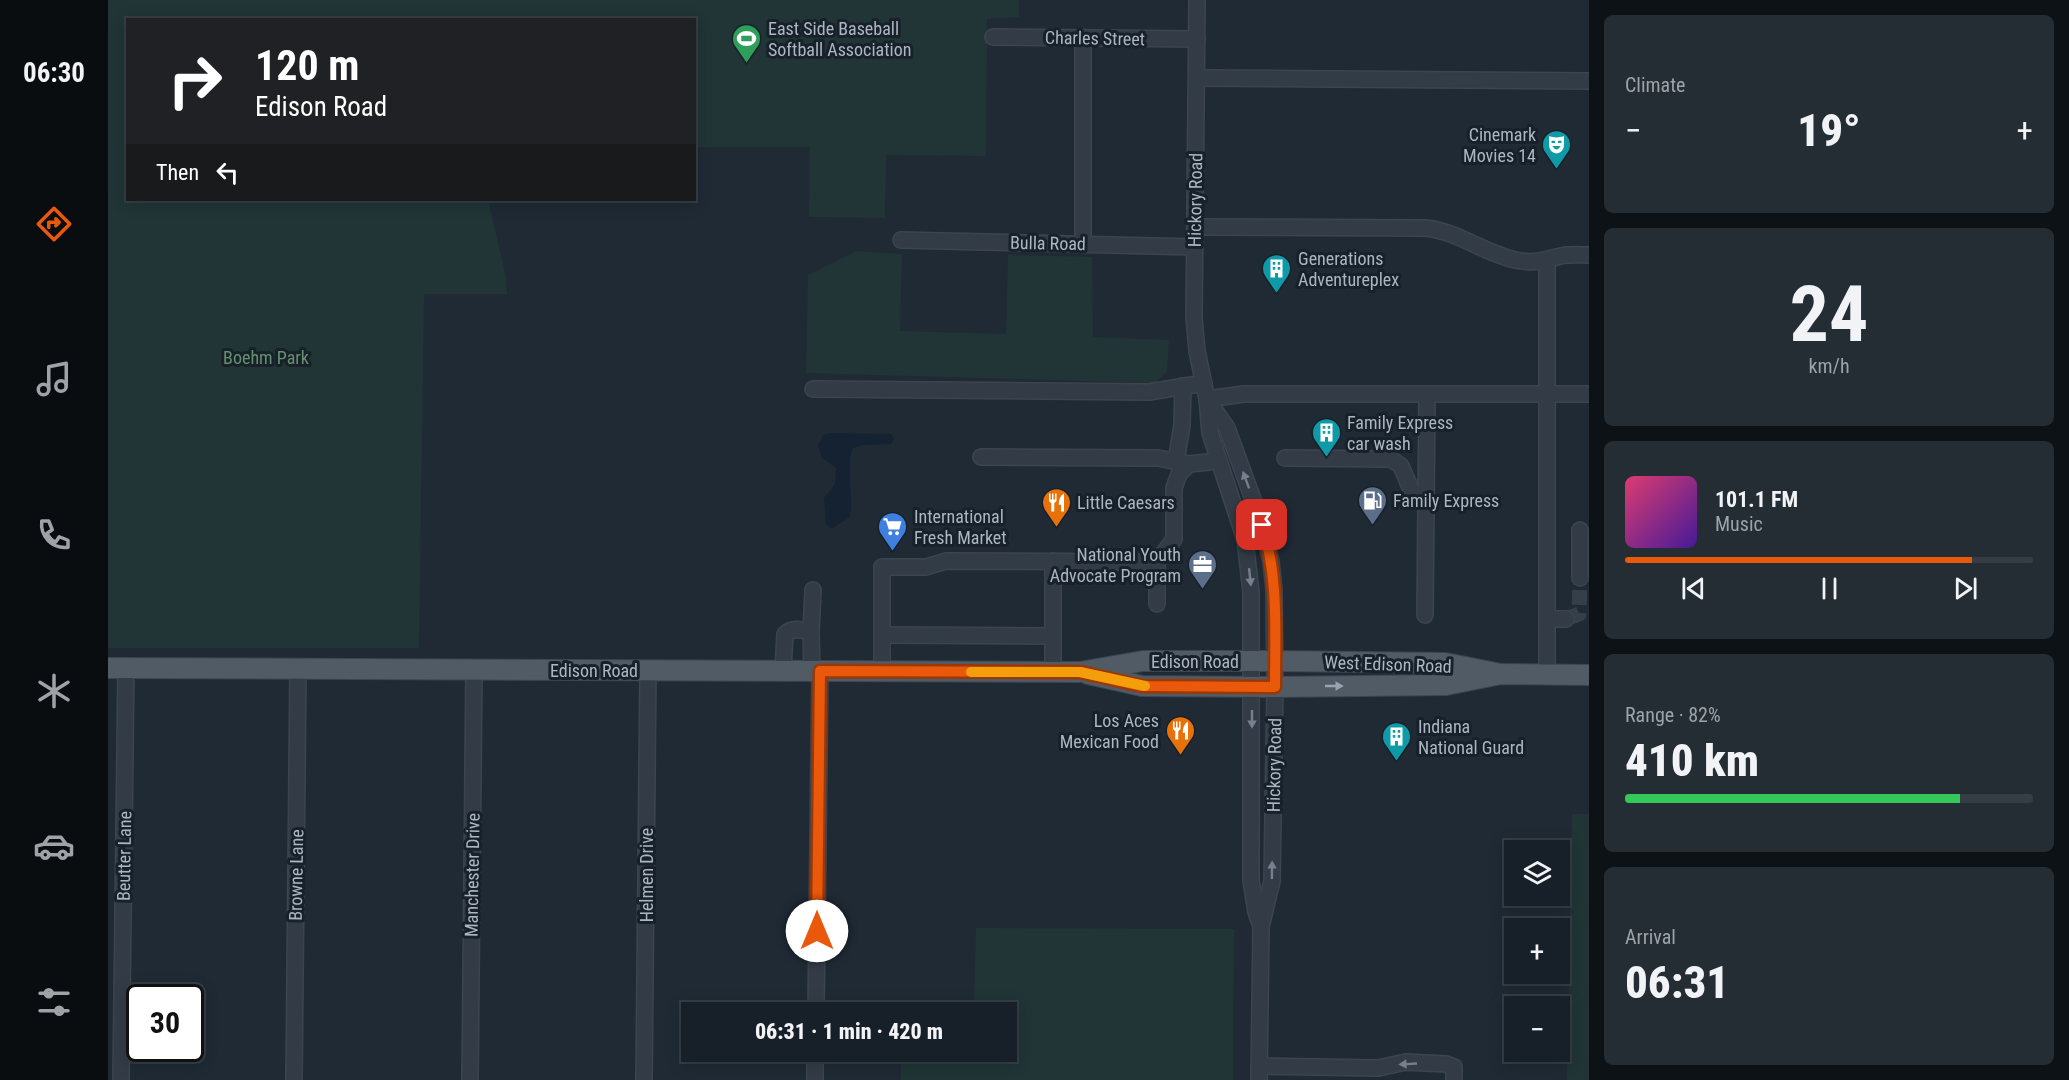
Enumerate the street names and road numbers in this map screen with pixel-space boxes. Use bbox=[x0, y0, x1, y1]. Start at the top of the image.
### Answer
street label: Charles Street bbox=[1045, 27, 1145, 49]
street label: Hickory Road bbox=[1184, 153, 1206, 247]
street label: Bulla Road bbox=[1010, 232, 1086, 254]
street label: Edison Road bbox=[1151, 651, 1239, 672]
street label: West Edison Road bbox=[1324, 651, 1452, 677]
street label: Edison Road bbox=[550, 660, 638, 681]
street label: Hickory Road bbox=[1263, 718, 1285, 812]
street label: Beutter Lane bbox=[113, 811, 135, 901]
street label: Manchester Drive bbox=[460, 813, 484, 937]
street label: Helmen Drive bbox=[636, 828, 657, 922]
street label: Browne Lane bbox=[285, 829, 307, 921]

